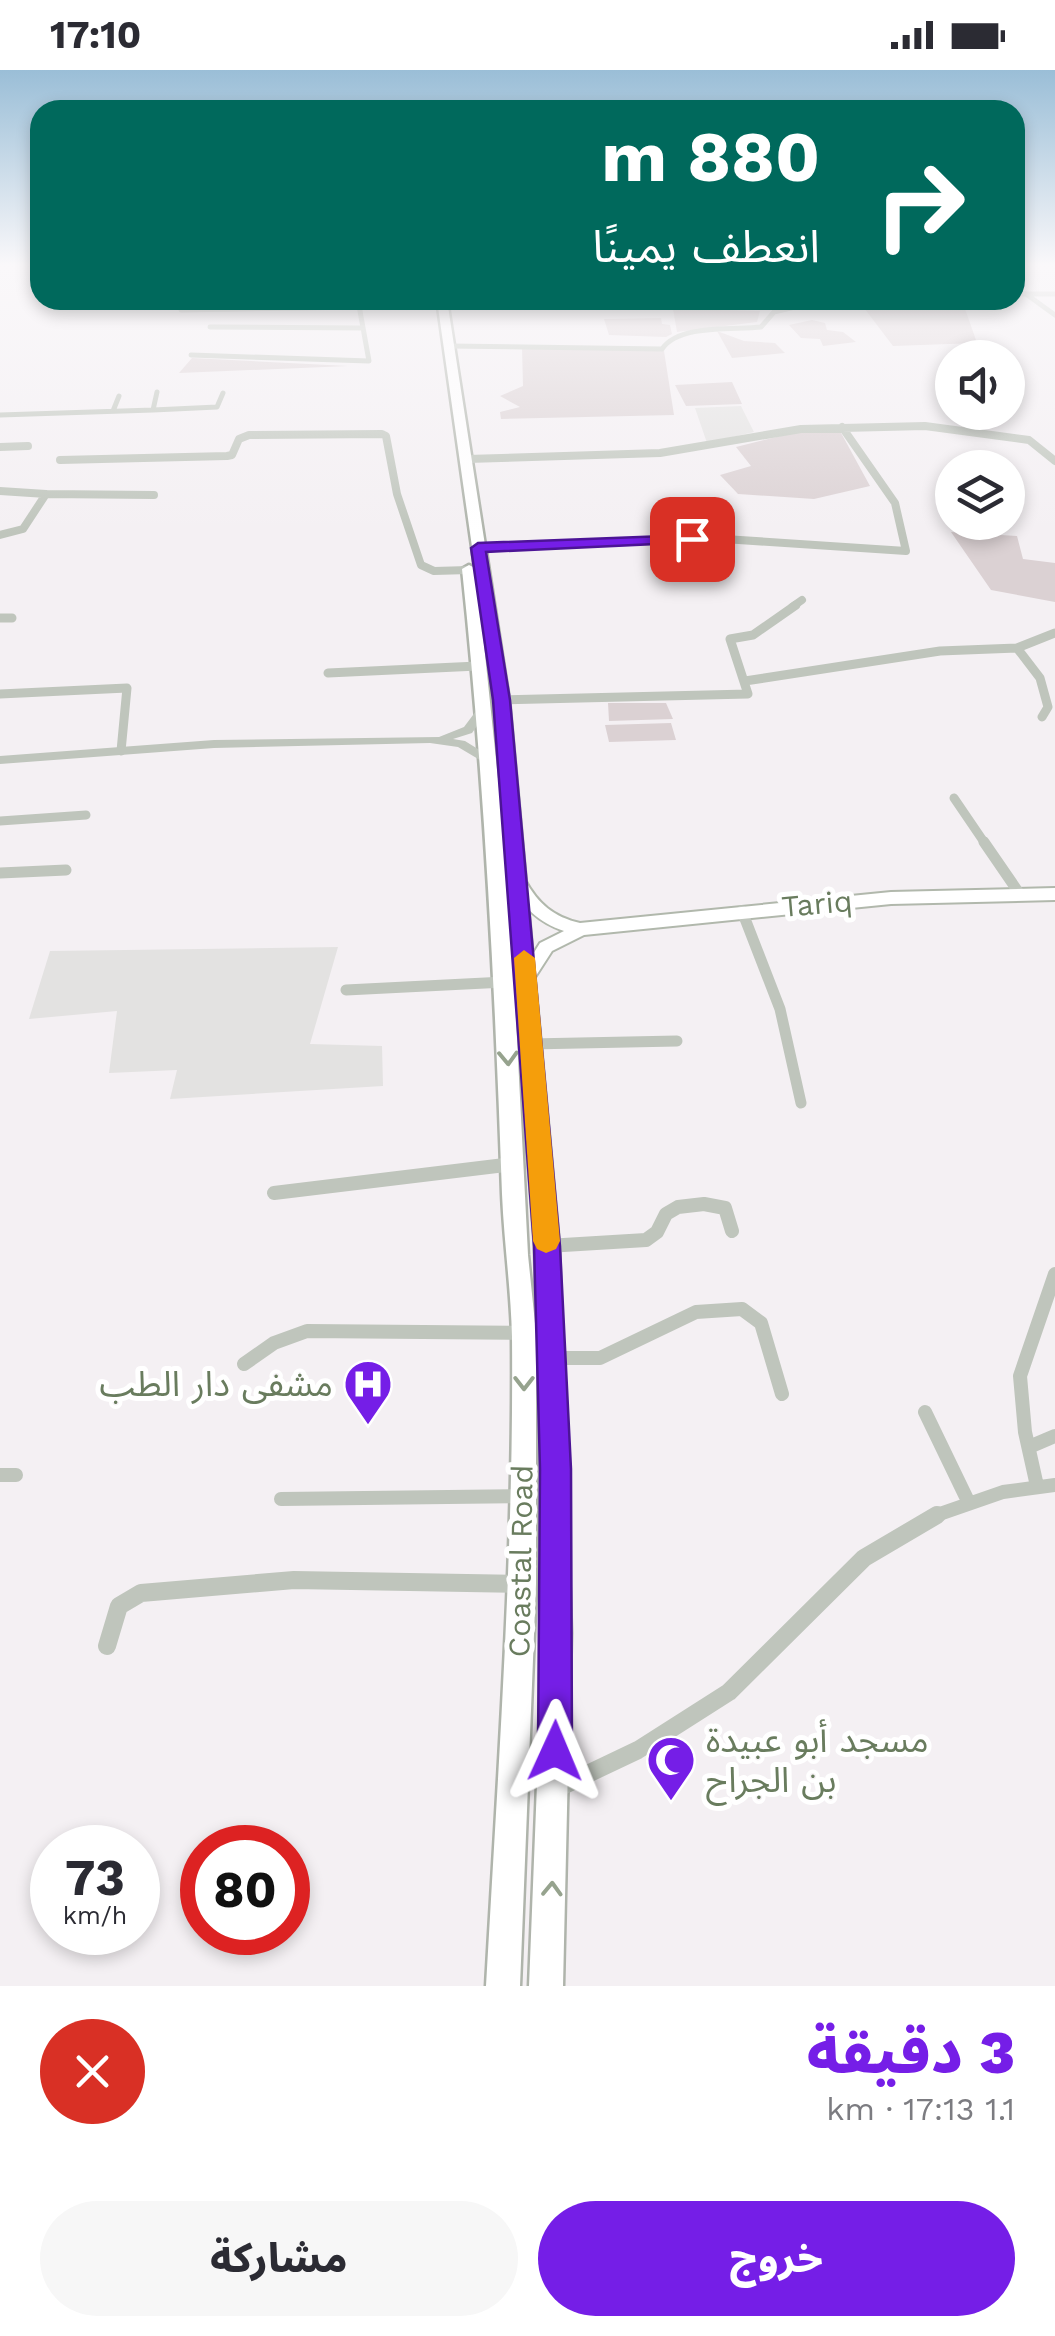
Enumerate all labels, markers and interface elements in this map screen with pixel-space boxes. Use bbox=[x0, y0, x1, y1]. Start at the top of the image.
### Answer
text: 17:10 bbox=[50, 13, 141, 57]
text: 880 m bbox=[601, 116, 820, 198]
icon: right bbox=[855, 140, 985, 270]
text: انعطف يمينًا bbox=[592, 220, 820, 273]
map controls bbox=[935, 340, 1025, 540]
button: sound bbox=[935, 340, 1025, 430]
button: layers bbox=[935, 450, 1025, 540]
pin bbox=[650, 497, 735, 582]
icon: arrive bbox=[665, 512, 720, 567]
street label: Tariq bbox=[780, 883, 854, 924]
one-way arrow bbox=[497, 1051, 518, 1067]
hospital icon: مشفى دار الطب bbox=[342, 1358, 394, 1426]
place label: مشفى دار الطب bbox=[100, 1363, 333, 1405]
one-way arrow bbox=[513, 1376, 535, 1391]
street label: Coastal Road bbox=[501, 1464, 540, 1658]
position arrow bbox=[503, 1699, 607, 1803]
place label: مسجد أبو عبيدة بن الجراح bbox=[706, 1719, 929, 1806]
mosque icon: مسجد أبو عبيدة بن الجراح bbox=[645, 1734, 697, 1802]
speed limit sign: 80 bbox=[180, 1825, 310, 1955]
text: 73 bbox=[65, 1848, 125, 1907]
one-way arrow bbox=[541, 1880, 562, 1896]
text: km/h bbox=[63, 1901, 127, 1930]
text: 3 دقيقة bbox=[806, 2017, 1015, 2088]
button: close bbox=[40, 2019, 145, 2124]
text: 1.1 km · 17:13 bbox=[826, 2090, 1015, 2128]
button: مشاركة bbox=[40, 2201, 518, 2316]
button: خروج bbox=[538, 2201, 1015, 2316]

